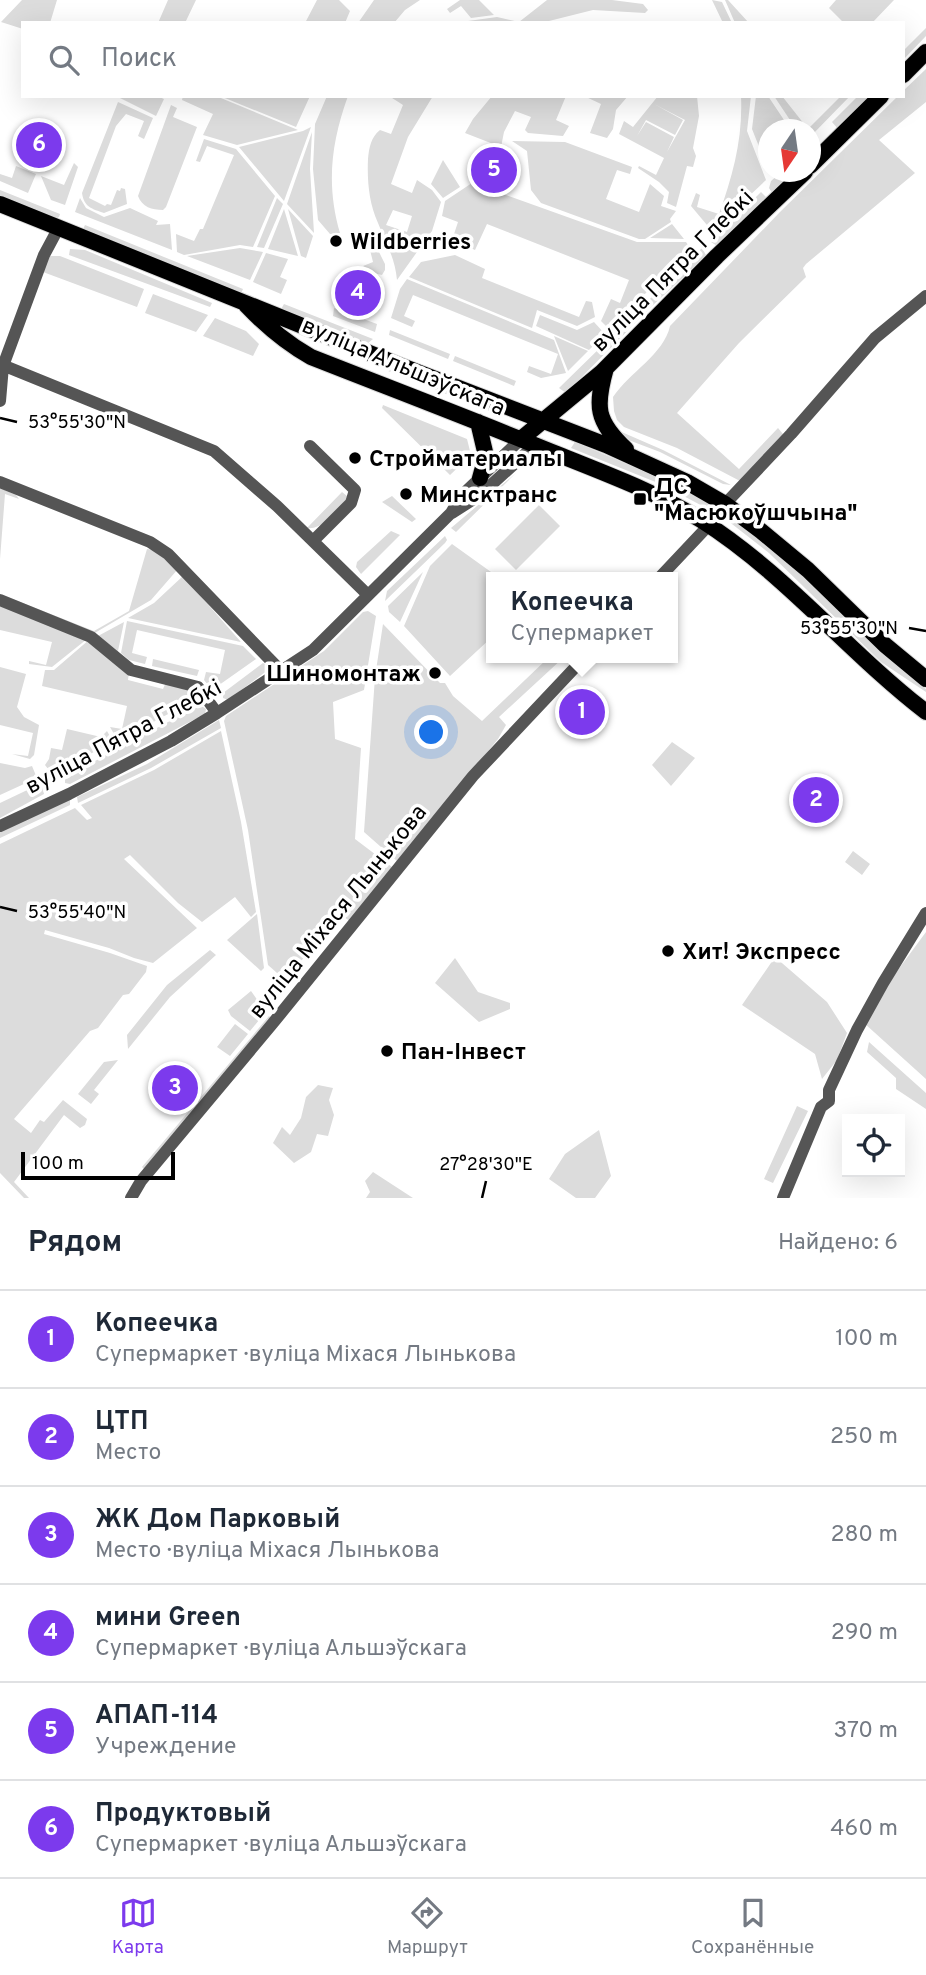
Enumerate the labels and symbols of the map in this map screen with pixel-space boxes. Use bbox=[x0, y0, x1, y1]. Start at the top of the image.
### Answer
pin: 6 bbox=[16, 119, 62, 171]
north arrow bbox=[758, 119, 821, 182]
pin: 5 bbox=[471, 144, 517, 196]
street label: вуліца Пятра Глебкі bbox=[586, 184, 761, 359]
place label: Wildberries bbox=[350, 229, 471, 258]
marker: Wildberries bbox=[328, 233, 344, 249]
pin: 4 bbox=[335, 267, 381, 319]
street label: вуліца Альшэўскага bbox=[297, 312, 509, 424]
text: 53°55'30"N bbox=[28, 412, 126, 435]
place label: Стройматериалы bbox=[369, 446, 562, 475]
marker: Стройматериалы bbox=[347, 450, 363, 466]
place label: ДС "Масюкоўшчына" bbox=[654, 474, 857, 529]
place label: Минсктранс bbox=[420, 482, 558, 511]
marker: Минсктранс bbox=[398, 486, 414, 502]
marker: ДС "Масюкоўшчына" bbox=[632, 491, 648, 507]
text: 53°55'30"N bbox=[800, 618, 898, 641]
place label: Шиномонтаж bbox=[266, 661, 421, 690]
marker: Шиномонтаж bbox=[427, 665, 443, 681]
street label: вуліца Пятра Глебкі bbox=[21, 674, 227, 802]
pin: 1 bbox=[559, 686, 605, 738]
your location bbox=[414, 715, 448, 749]
pin: 2 bbox=[793, 774, 839, 826]
street label: вуліца Міхася Лынькова bbox=[244, 800, 434, 1026]
text: 53°55'40"N bbox=[28, 902, 126, 925]
place label: Хит! Экспресс bbox=[682, 939, 841, 968]
marker: Хит! Экспресс bbox=[660, 943, 676, 959]
place label: Пан-Інвест bbox=[401, 1039, 526, 1068]
marker: Пан-Інвест bbox=[379, 1043, 395, 1059]
pin: 3 bbox=[152, 1062, 198, 1114]
scale bar bbox=[21, 1149, 175, 1181]
text: 27°28'30"E bbox=[439, 1154, 533, 1177]

